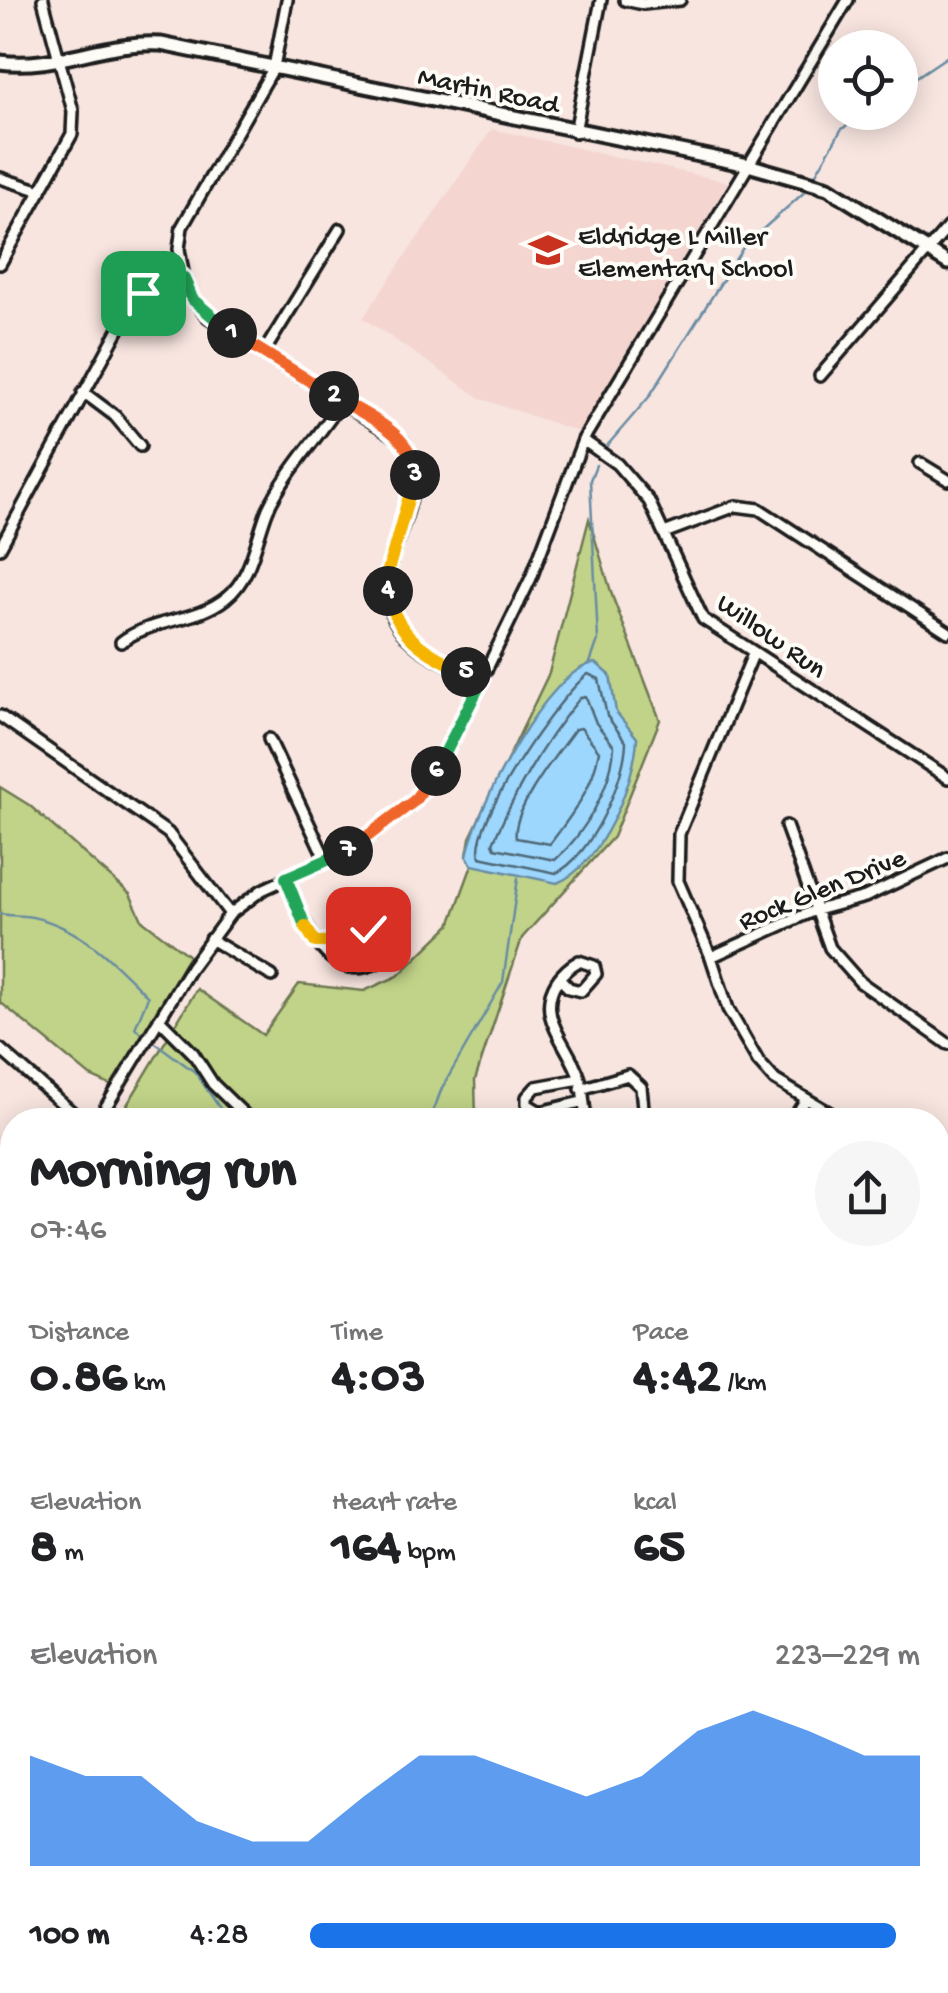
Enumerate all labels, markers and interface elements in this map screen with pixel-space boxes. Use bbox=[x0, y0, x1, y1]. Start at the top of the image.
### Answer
map controls bbox=[818, 30, 918, 130]
button: locate bbox=[818, 30, 918, 130]
street label: Martin Road bbox=[414, 61, 564, 124]
place label: Eldridge L Miller Elementary School bbox=[578, 222, 794, 287]
school or university icon: Eldridge L Miller Elementary School bbox=[527, 229, 569, 271]
pin bbox=[101, 251, 186, 336]
icon: arrive bbox=[116, 266, 171, 321]
pin: 1 bbox=[207, 308, 257, 358]
text: 1 bbox=[226, 316, 238, 349]
pin: 2 bbox=[309, 371, 359, 421]
text: 2 bbox=[327, 379, 341, 412]
pin: 3 bbox=[390, 450, 440, 500]
text: 3 bbox=[408, 458, 422, 491]
pin: 4 bbox=[363, 566, 413, 616]
text: 4 bbox=[381, 574, 395, 607]
street label: Willow Run bbox=[709, 588, 832, 688]
pin: 5 bbox=[441, 647, 491, 697]
text: 5 bbox=[459, 655, 473, 688]
pin: 6 bbox=[411, 746, 461, 796]
text: 6 bbox=[429, 754, 443, 787]
pin: 7 bbox=[323, 826, 373, 876]
text: 7 bbox=[341, 834, 355, 867]
street label: Rock Glen Drive bbox=[734, 843, 911, 940]
pin bbox=[326, 887, 411, 972]
icon: check bbox=[341, 902, 396, 957]
button: share bbox=[815, 1141, 920, 1246]
text: Morning run bbox=[30, 1142, 296, 1206]
text: 07:46 bbox=[30, 1212, 106, 1250]
text: Distance bbox=[30, 1317, 129, 1350]
text: Time bbox=[332, 1317, 383, 1350]
text: Pace bbox=[633, 1317, 688, 1350]
text: 0.86 bbox=[30, 1350, 127, 1409]
text: 4:03 bbox=[332, 1350, 425, 1409]
text: 4:42 bbox=[633, 1350, 721, 1409]
text: km bbox=[127, 1367, 166, 1400]
text: /km bbox=[721, 1367, 767, 1400]
text: Elevation bbox=[30, 1487, 141, 1520]
text: Heart rate bbox=[332, 1487, 457, 1520]
text: kcal bbox=[633, 1487, 677, 1520]
text: 8 bbox=[30, 1520, 57, 1579]
text: 164 bbox=[332, 1520, 401, 1579]
text: 65 bbox=[633, 1520, 685, 1579]
text: m bbox=[57, 1537, 84, 1570]
text: bpm bbox=[401, 1537, 456, 1570]
text: Elevation bbox=[30, 1638, 157, 1676]
text: 223–229 m bbox=[775, 1638, 920, 1676]
text: 100 m bbox=[30, 1917, 110, 1955]
text: 4:28 bbox=[190, 1917, 248, 1955]

